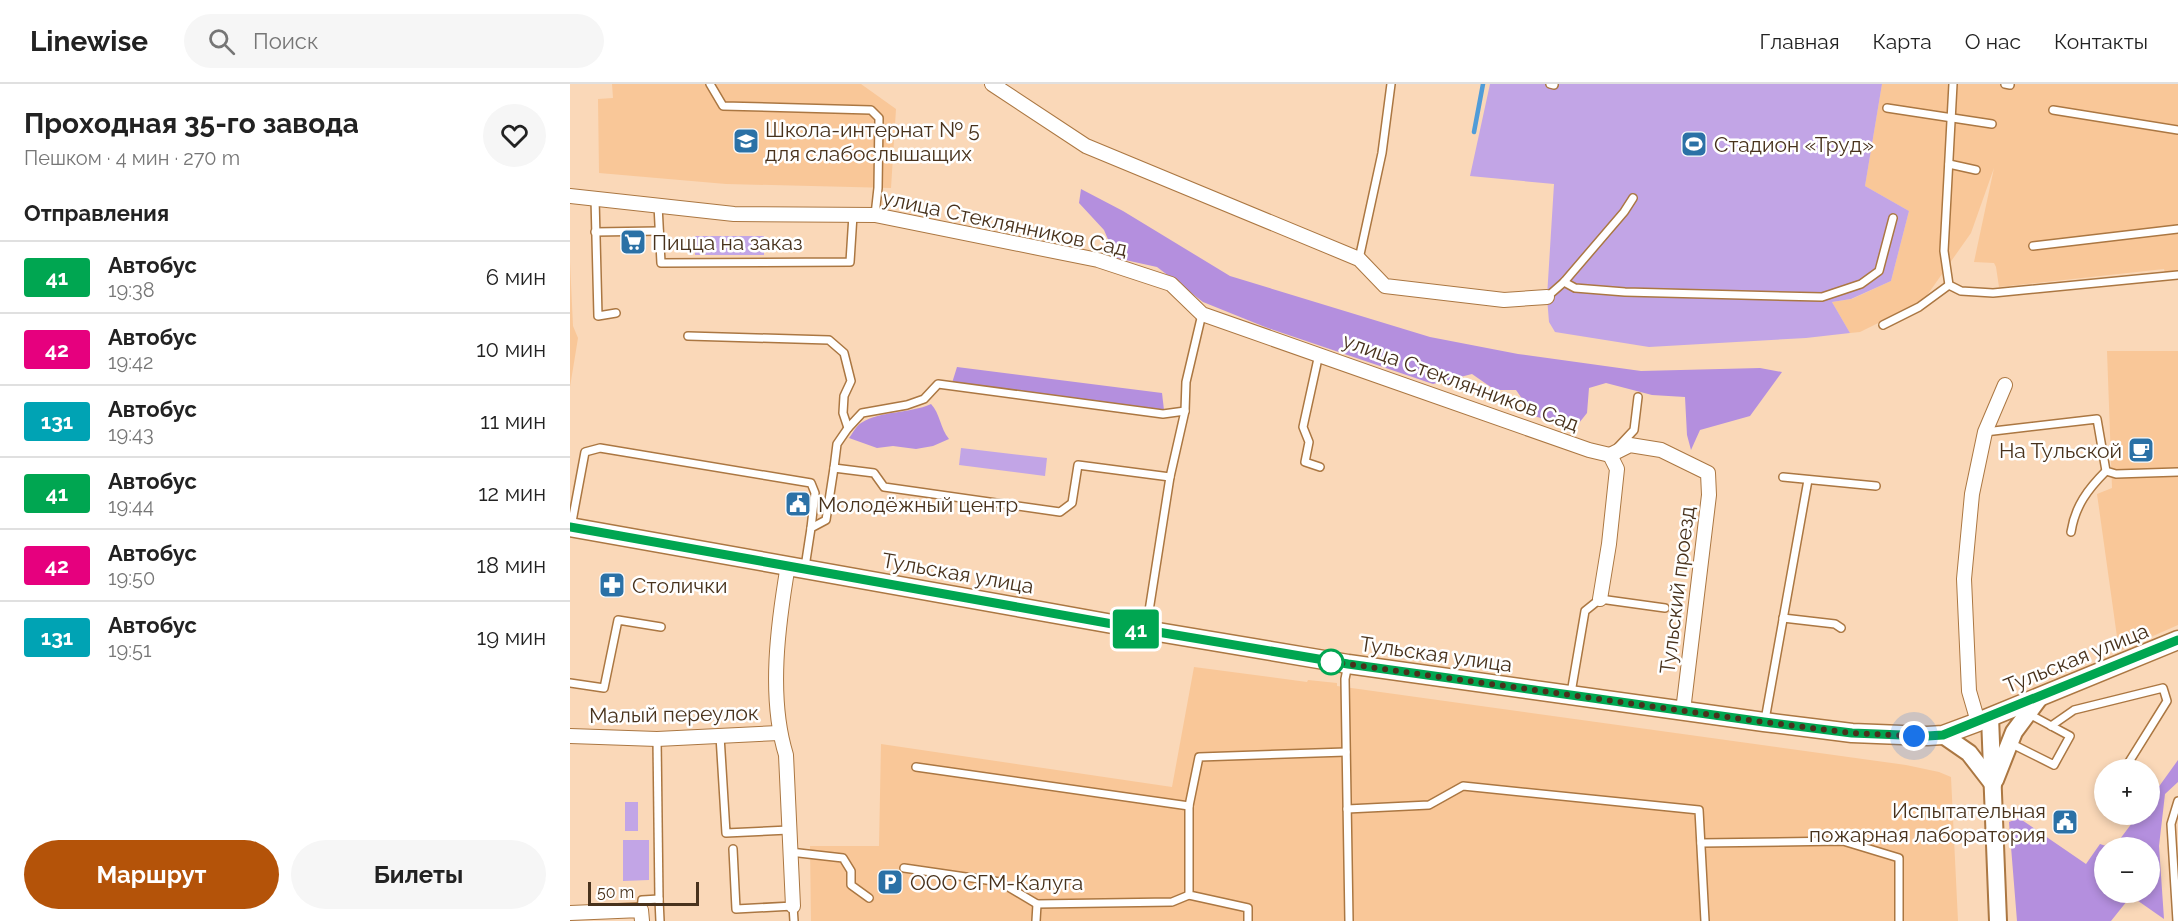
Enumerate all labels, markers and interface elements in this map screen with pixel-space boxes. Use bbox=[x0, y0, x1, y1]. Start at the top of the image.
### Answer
search box bbox=[184, 14, 604, 68]
text: Linewise bbox=[30, 25, 148, 58]
icon: search bbox=[205, 25, 238, 58]
text: Поиск bbox=[253, 28, 318, 54]
text: Главная bbox=[1760, 29, 1840, 54]
text: Карта bbox=[1873, 29, 1932, 54]
text: О нас bbox=[1965, 29, 2021, 54]
text: Контакты bbox=[2054, 29, 2148, 54]
button: heart bbox=[483, 104, 546, 167]
text: Проходная 35-го завода bbox=[24, 107, 359, 140]
place label: Школа-интернат № 5 для слабослышащих bbox=[765, 117, 980, 166]
school or university icon: Школа-интернат № 5 для слабослышащих bbox=[731, 126, 761, 156]
sports icon: Стадион «Труд» bbox=[1679, 129, 1709, 159]
place label: Стадион «Труд» bbox=[1714, 132, 1874, 157]
text: Пешком · 4 мин · 270 m bbox=[24, 146, 240, 170]
street label: улица Стеклянников Сад bbox=[880, 185, 1130, 261]
text: Отправления bbox=[24, 200, 169, 226]
supermarket icon: Пицца на заказ bbox=[618, 227, 648, 257]
place label: Пицца на заказ bbox=[652, 230, 803, 255]
text: Автобус bbox=[108, 252, 197, 278]
text: 6 мин bbox=[486, 264, 546, 290]
text: 41 bbox=[46, 265, 68, 290]
text: 19:38 bbox=[108, 278, 155, 302]
text: Автобус bbox=[108, 324, 197, 350]
street label: улица Стеклянников Сад bbox=[1339, 328, 1583, 436]
text: 10 мин bbox=[476, 336, 546, 362]
text: 42 bbox=[45, 337, 69, 362]
text: 19:42 bbox=[108, 350, 153, 374]
text: Автобус bbox=[108, 396, 197, 422]
text: 11 мин bbox=[480, 408, 546, 434]
text: 131 bbox=[41, 409, 73, 434]
text: 19:43 bbox=[108, 422, 154, 446]
cafe icon: На Тульской bbox=[2126, 435, 2156, 465]
place label: На Тульской bbox=[1999, 438, 2122, 463]
text: Автобус bbox=[108, 468, 197, 494]
text: 12 мин bbox=[478, 480, 546, 506]
text: 41 bbox=[46, 481, 68, 506]
public building icon: Молодёжный центр bbox=[783, 489, 813, 519]
place label: Молодёжный центр bbox=[818, 492, 1018, 517]
text: 19:44 bbox=[108, 494, 154, 518]
street label: Тульский проезд bbox=[1654, 505, 1700, 675]
text: Автобус bbox=[108, 540, 197, 566]
street label: Тульская улица bbox=[880, 547, 1036, 599]
text: 18 мин bbox=[477, 552, 546, 578]
text: 42 bbox=[45, 553, 69, 578]
text: 19:50 bbox=[108, 566, 155, 590]
pharmacy icon: Столички bbox=[597, 570, 627, 600]
place label: Столички bbox=[632, 573, 728, 598]
line badge: 41 bbox=[1109, 610, 1163, 648]
text: Автобус bbox=[108, 612, 197, 638]
text: 41 bbox=[1125, 617, 1147, 642]
street label: Тульская улица bbox=[2000, 618, 2152, 698]
text: 19 мин bbox=[477, 624, 546, 650]
text: 131 bbox=[41, 625, 73, 650]
street label: Тульская улица bbox=[1358, 631, 1514, 677]
text: 19:51 bbox=[108, 638, 152, 662]
unlabelled marker bbox=[1318, 649, 1344, 675]
street label: Малый переулок bbox=[589, 700, 759, 728]
your location bbox=[1899, 721, 1929, 751]
map controls bbox=[2094, 759, 2160, 903]
button: + bbox=[2094, 759, 2160, 825]
place label: Испытательная пожарная лаборатория bbox=[1809, 798, 2046, 847]
public building icon: Испытательная пожарная лаборатория bbox=[2050, 807, 2080, 837]
button: − bbox=[2094, 837, 2160, 903]
button: Маршрут bbox=[24, 840, 279, 909]
button: Билеты bbox=[291, 840, 546, 909]
parking icon: ООО СГМ-Калуга bbox=[875, 867, 905, 897]
place label: ООО СГМ-Калуга bbox=[910, 870, 1083, 895]
scale bar bbox=[588, 879, 699, 906]
text: 50 m bbox=[597, 883, 634, 902]

